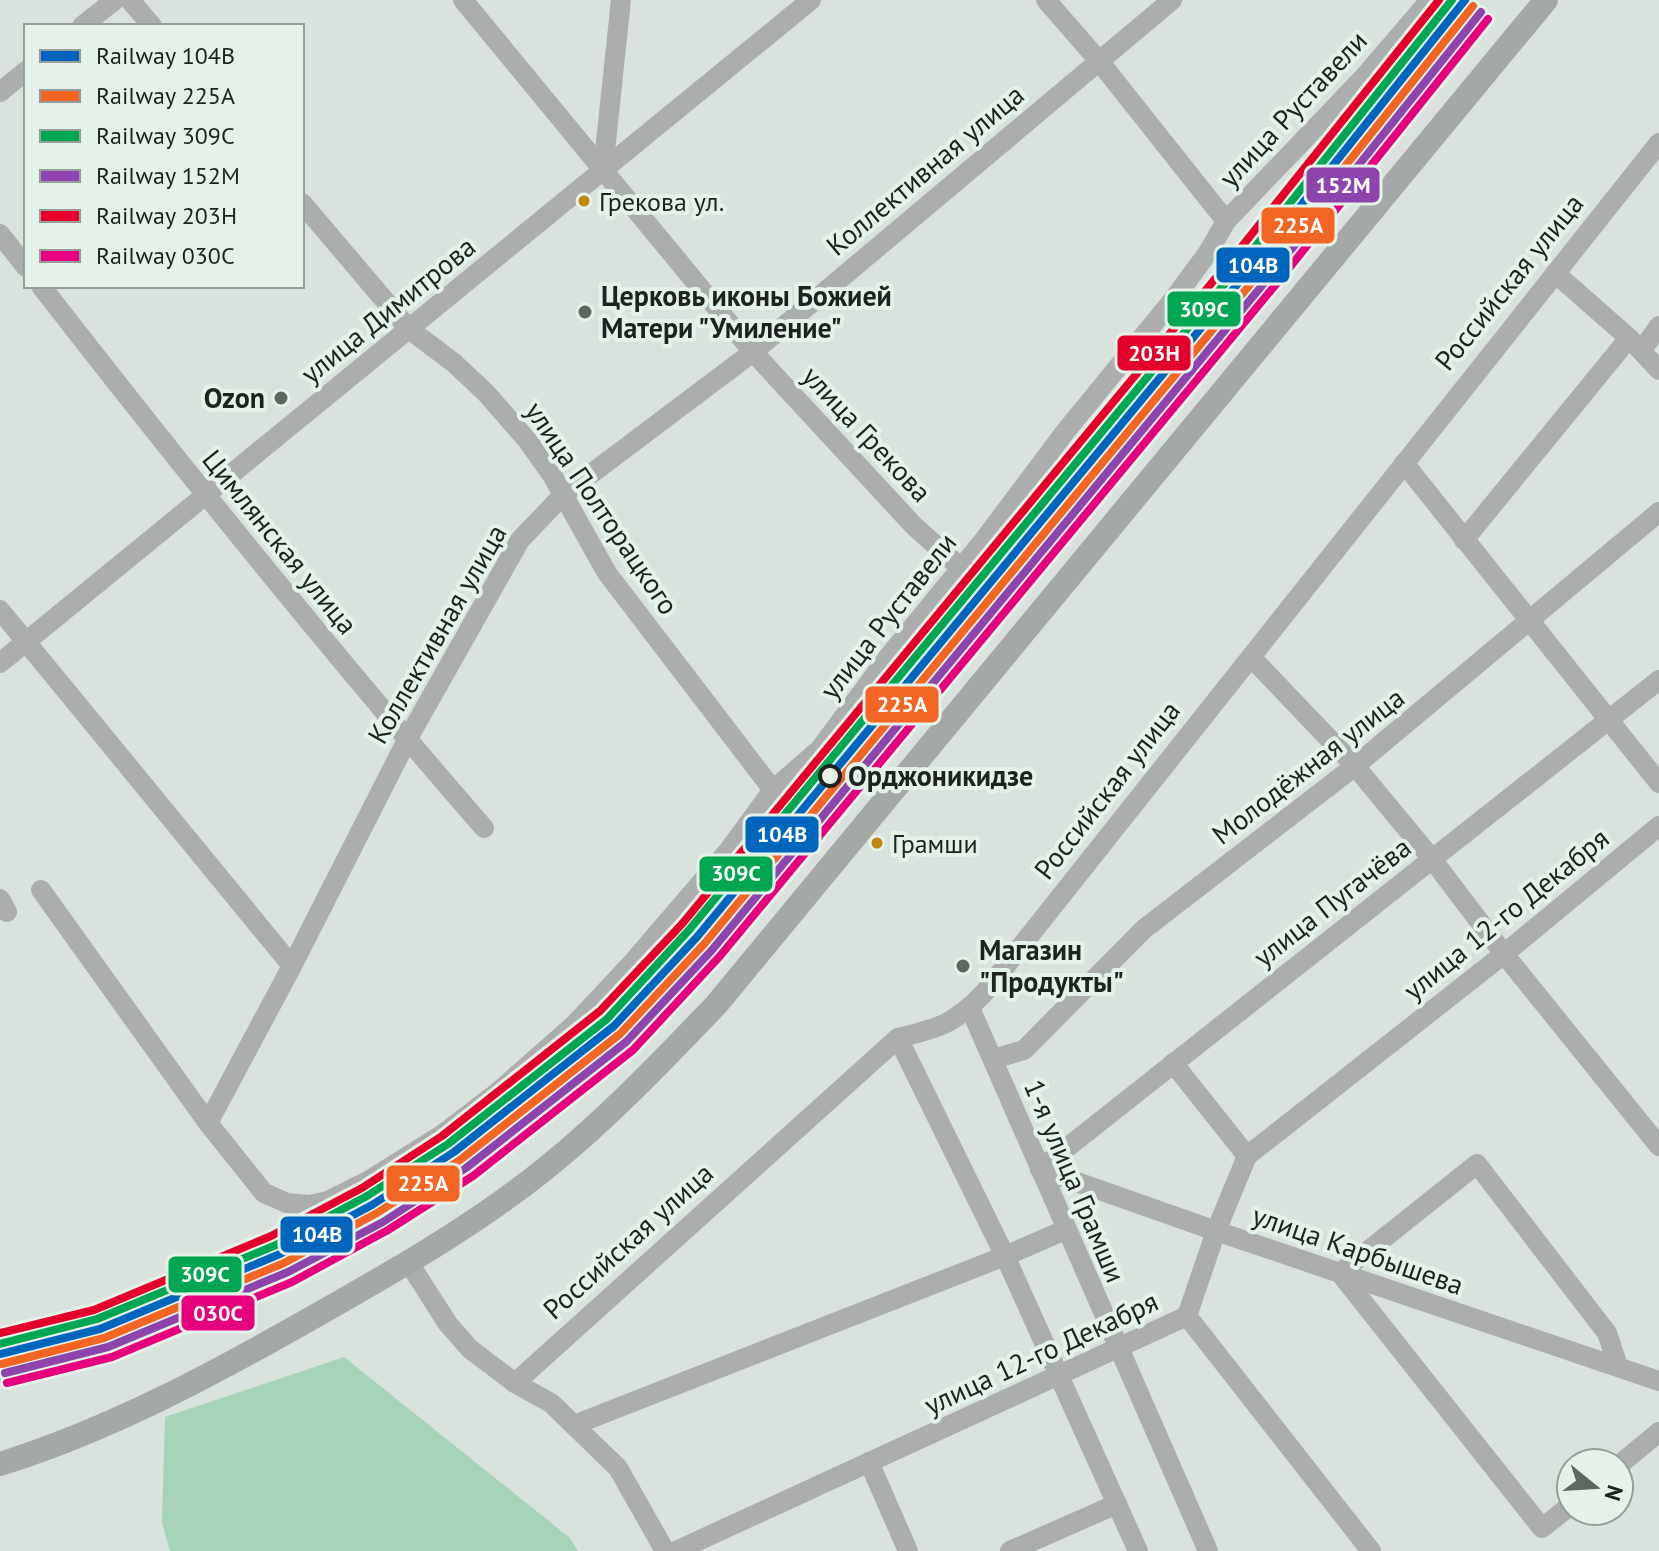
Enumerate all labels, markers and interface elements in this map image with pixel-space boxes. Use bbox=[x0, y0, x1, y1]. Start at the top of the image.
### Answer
street label: улица Руставели bbox=[1210, 22, 1375, 195]
legend bbox=[24, 24, 304, 288]
text: Railway 104В bbox=[96, 40, 235, 71]
street label: Коллективная улица bbox=[818, 76, 1031, 263]
text: Railway 225А bbox=[96, 80, 235, 111]
text: Railway 309С bbox=[96, 120, 235, 151]
text: Railway 152М bbox=[96, 160, 240, 191]
line badge: 152М bbox=[1305, 166, 1381, 204]
text: 152М bbox=[1315, 171, 1371, 199]
place label: Грекова ул. bbox=[599, 185, 724, 218]
street label: Российская улица bbox=[1426, 186, 1591, 378]
marker: Грекова ул. bbox=[576, 193, 592, 209]
text: Railway 203Н bbox=[96, 200, 237, 231]
line badge: 225А bbox=[1260, 206, 1336, 245]
text: 225А bbox=[1273, 211, 1324, 239]
street label: улица Димитрова bbox=[293, 228, 483, 391]
text: Railway 030C bbox=[96, 240, 235, 271]
line badge: 104В bbox=[1215, 246, 1291, 284]
text: 104В bbox=[1228, 251, 1278, 279]
place label: Церковь иконы Божией Матери "Умиление" bbox=[601, 277, 892, 346]
line badge: 309С bbox=[1166, 290, 1242, 328]
text: 309С bbox=[1179, 295, 1229, 323]
marker: Церковь иконы Божией Матери "Умиление" bbox=[576, 303, 594, 321]
line badge: 203Н bbox=[1116, 334, 1192, 372]
text: 203Н bbox=[1128, 339, 1180, 367]
street label: улица Грекова bbox=[795, 358, 940, 510]
place label: Ozon bbox=[204, 379, 265, 416]
marker: Ozon bbox=[272, 389, 290, 407]
street label: улица Полторацкого bbox=[517, 394, 687, 621]
street label: Цимлянская улица bbox=[195, 442, 366, 642]
street label: Коллективная улица bbox=[359, 517, 514, 750]
street label: улица Руставели bbox=[811, 525, 964, 706]
street label: Молодёжная улица bbox=[1204, 679, 1412, 852]
line badge: 225А bbox=[864, 685, 940, 724]
text: 225А bbox=[877, 690, 928, 718]
street label: Российская улица bbox=[1025, 693, 1188, 886]
place label: Орджоникидзе bbox=[848, 757, 1033, 794]
marker: Орджоникидзе bbox=[819, 765, 841, 787]
line badge: 104В bbox=[744, 815, 820, 854]
street label: улица 12-го Декабря bbox=[1395, 819, 1616, 1008]
text: 104В bbox=[757, 820, 807, 848]
place label: Грамши bbox=[892, 827, 978, 860]
street label: улица Пугачёва bbox=[1245, 828, 1418, 975]
marker: Грамши bbox=[869, 835, 885, 851]
line badge: 309С bbox=[698, 855, 774, 893]
text: 309С bbox=[711, 859, 761, 887]
place label: Магазин "Продукты" bbox=[979, 931, 1124, 1000]
marker: Магазин "Продукты" bbox=[954, 957, 972, 975]
street label: 1-я улица Грамши bbox=[1016, 1074, 1135, 1288]
street label: Российская улица bbox=[535, 1154, 721, 1327]
line badge: 225А bbox=[385, 1164, 461, 1203]
text: 225А bbox=[398, 1169, 449, 1197]
street label: улица Карбышева bbox=[1248, 1196, 1469, 1303]
line badge: 104В bbox=[279, 1215, 354, 1254]
text: 104В bbox=[292, 1220, 342, 1248]
line badge: 309С bbox=[167, 1255, 243, 1294]
text: 309С bbox=[180, 1260, 230, 1288]
street label: улица 12-го Декабря bbox=[918, 1282, 1164, 1423]
line badge: 030C bbox=[180, 1294, 256, 1332]
text: 030C bbox=[193, 1299, 243, 1327]
north arrow bbox=[1555, 1447, 1635, 1527]
text: N bbox=[1598, 1482, 1630, 1504]

